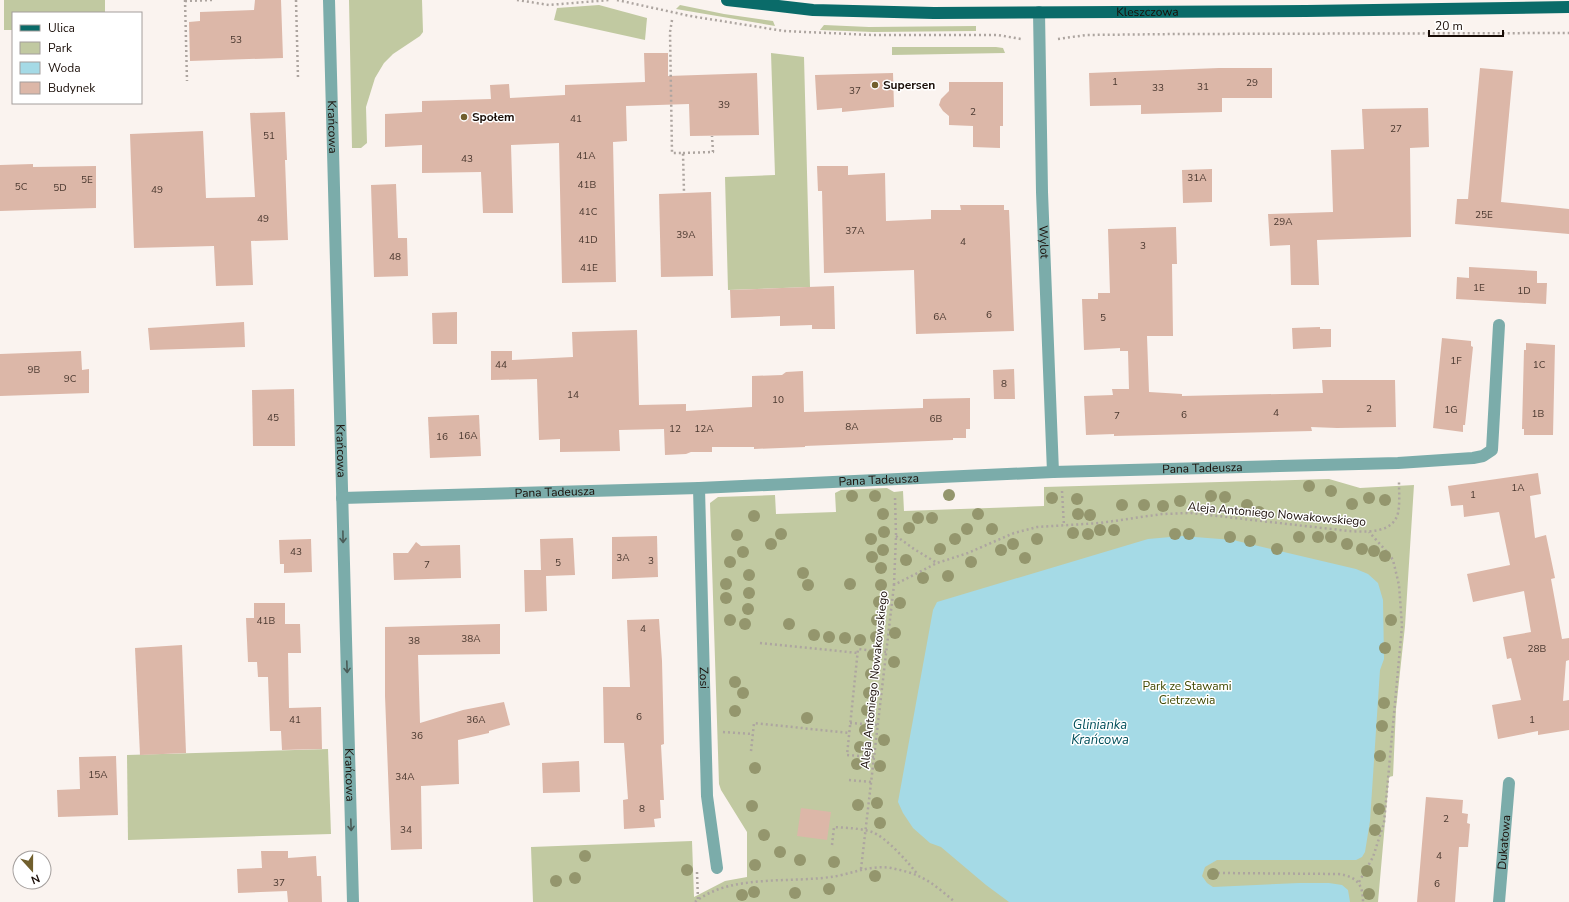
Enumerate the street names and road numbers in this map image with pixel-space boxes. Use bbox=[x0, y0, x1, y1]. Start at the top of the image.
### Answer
street label: Kleszczowa bbox=[1116, 4, 1179, 20]
street label: Krańcowa bbox=[324, 100, 341, 154]
street label: Wylot bbox=[1035, 225, 1053, 260]
street label: Krańcowa bbox=[332, 424, 350, 478]
street label: Pana Tadeusza bbox=[1162, 459, 1243, 477]
street label: Pana Tadeusza bbox=[838, 470, 919, 490]
street label: Pana Tadeusza bbox=[515, 483, 595, 501]
street label: Aleja Antoniego Nowakowskiego bbox=[1187, 498, 1367, 530]
street label: Aleja Antoniego Nowakowskiego bbox=[857, 590, 891, 770]
street label: Zosi bbox=[696, 667, 712, 689]
street label: Krańcowa bbox=[341, 748, 358, 802]
street label: Dukatowa bbox=[1494, 814, 1514, 870]

